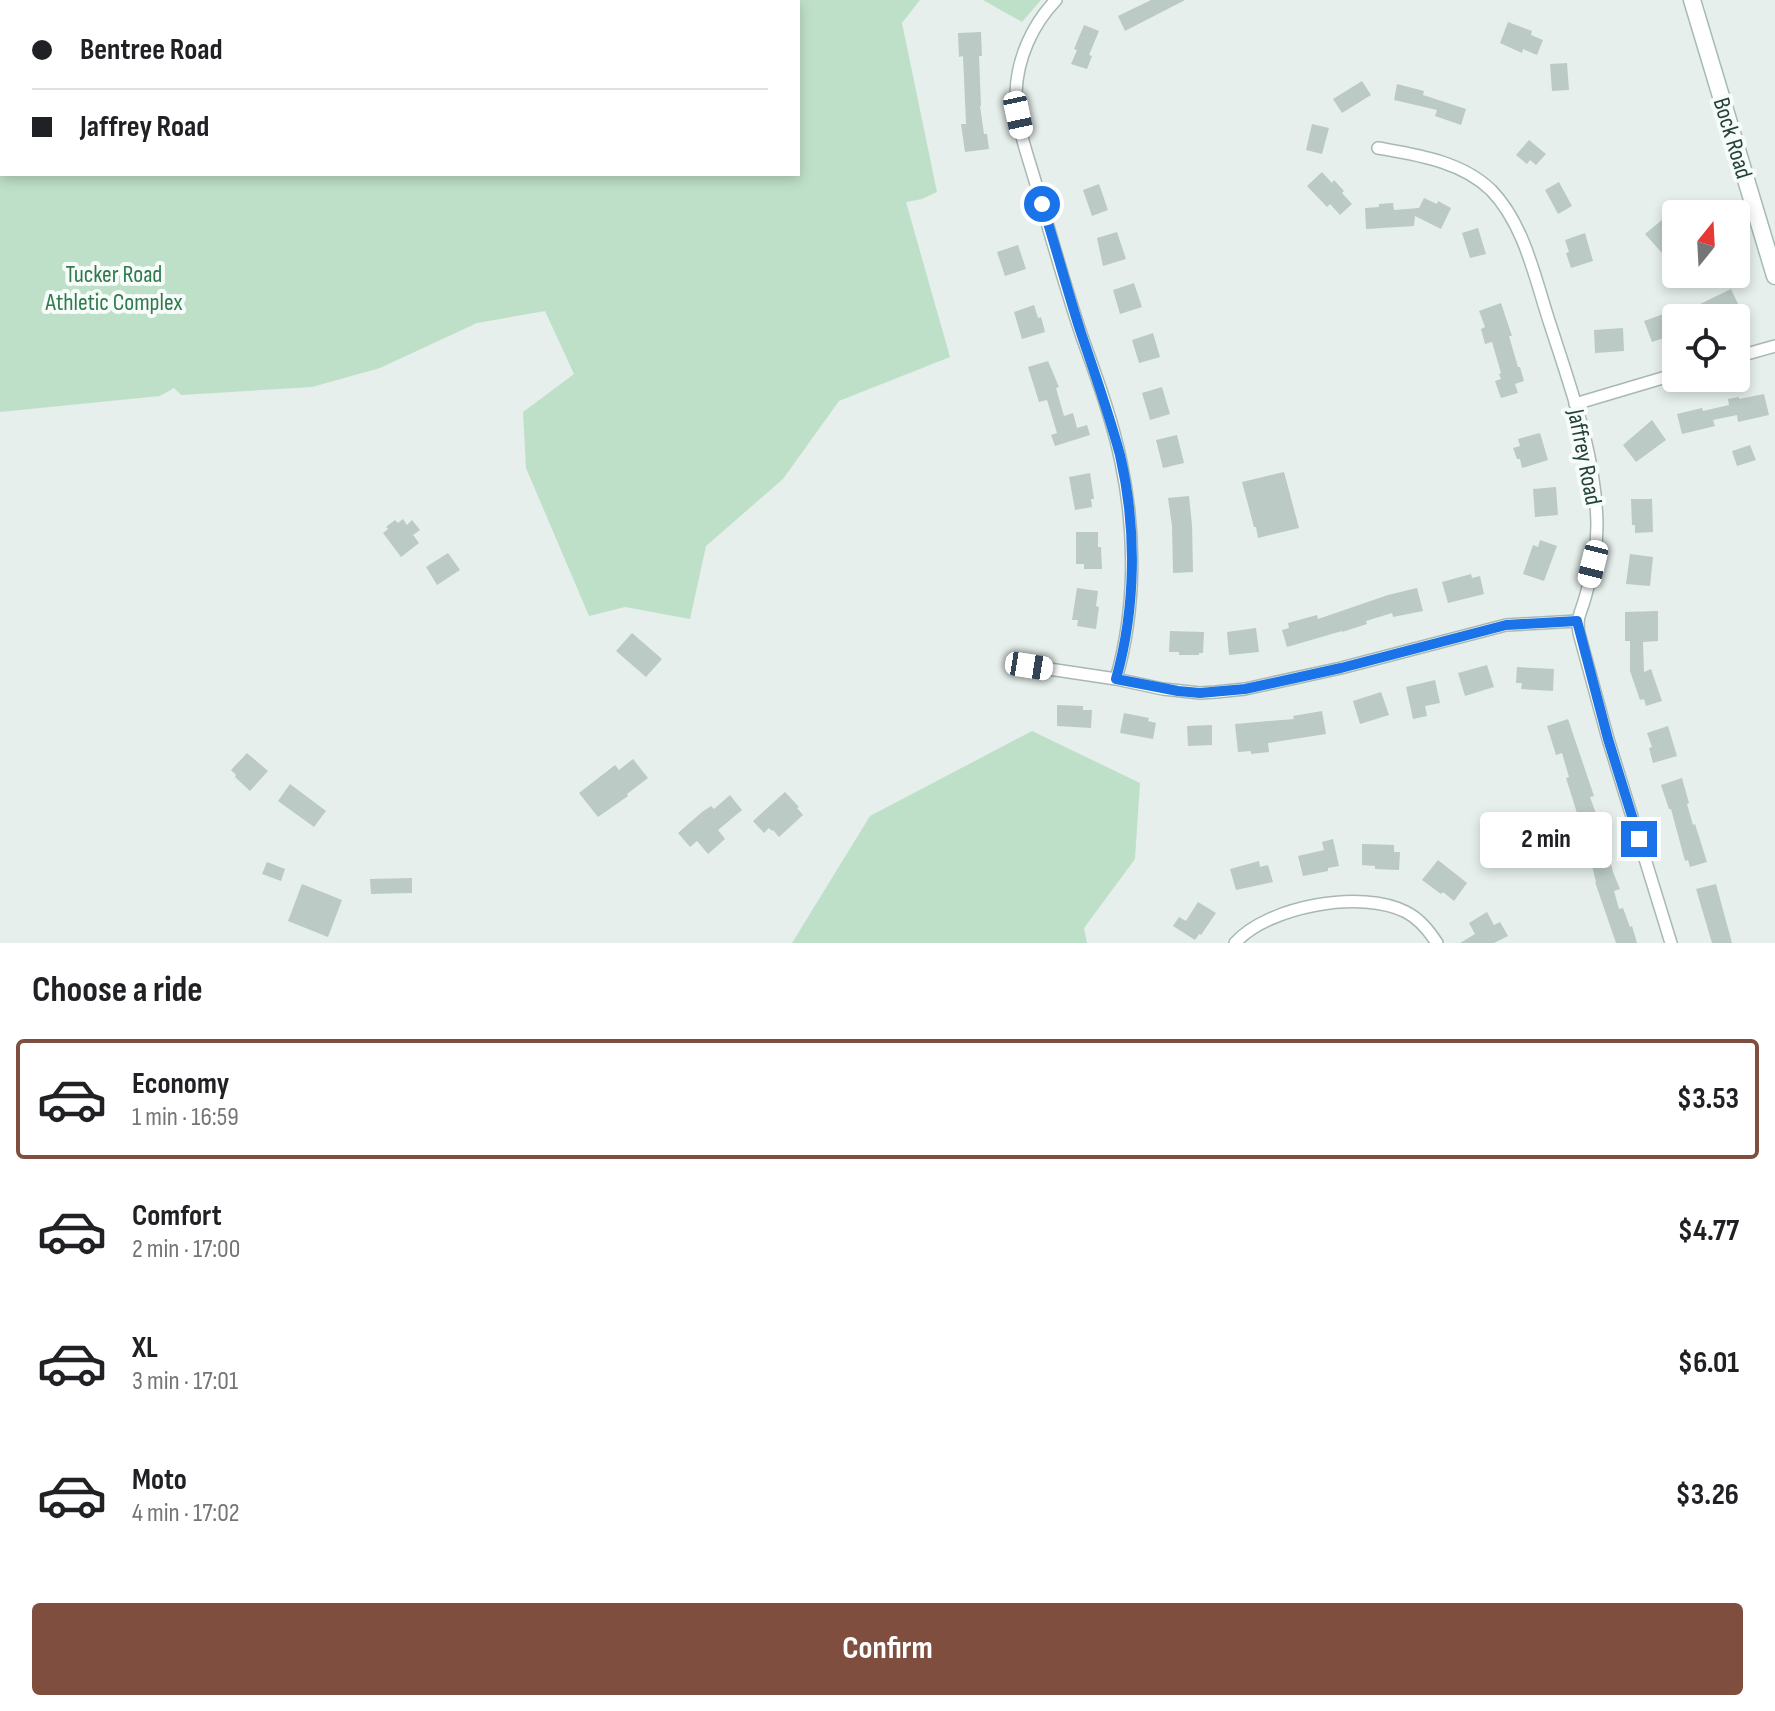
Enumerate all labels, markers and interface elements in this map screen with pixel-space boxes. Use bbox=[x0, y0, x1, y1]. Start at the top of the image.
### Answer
text: Bentree Road bbox=[80, 32, 223, 68]
car bbox=[1001, 89, 1035, 141]
street label: Bock Road bbox=[1706, 94, 1759, 182]
text: Jaffrey Road bbox=[80, 109, 209, 145]
route start bbox=[1024, 186, 1060, 222]
north arrow bbox=[1662, 200, 1750, 288]
map controls bbox=[1662, 200, 1750, 392]
park label: Tucker Road Athletic Complex bbox=[45, 260, 182, 317]
button: locate bbox=[1662, 304, 1750, 392]
street label: Jaffrey Road bbox=[1561, 406, 1608, 507]
car bbox=[1576, 538, 1610, 590]
car bbox=[1003, 650, 1055, 682]
callout: 2 min bbox=[1479, 811, 1611, 867]
route end bbox=[1621, 821, 1657, 857]
text: 2 min bbox=[1521, 824, 1571, 855]
text: Choose a ride bbox=[32, 969, 203, 1012]
icon: car bbox=[36, 1063, 108, 1135]
text: Economy bbox=[132, 1066, 229, 1102]
text: $3.53 bbox=[1677, 1081, 1739, 1117]
text: 1 min · 16:59 bbox=[132, 1102, 239, 1133]
icon: car bbox=[36, 1195, 108, 1267]
text: Comfort bbox=[132, 1198, 222, 1234]
text: $4.77 bbox=[1678, 1213, 1739, 1249]
text: 2 min · 17:00 bbox=[132, 1234, 240, 1265]
icon: car bbox=[36, 1327, 108, 1399]
text: XL bbox=[132, 1330, 158, 1366]
text: $6.01 bbox=[1678, 1345, 1739, 1381]
text: 3 min · 17:01 bbox=[132, 1366, 238, 1397]
icon: car bbox=[36, 1459, 108, 1531]
text: Moto bbox=[132, 1462, 187, 1498]
text: $3.26 bbox=[1675, 1477, 1739, 1513]
text: 4 min · 17:02 bbox=[132, 1498, 240, 1529]
button: Confirm bbox=[32, 1603, 1743, 1695]

